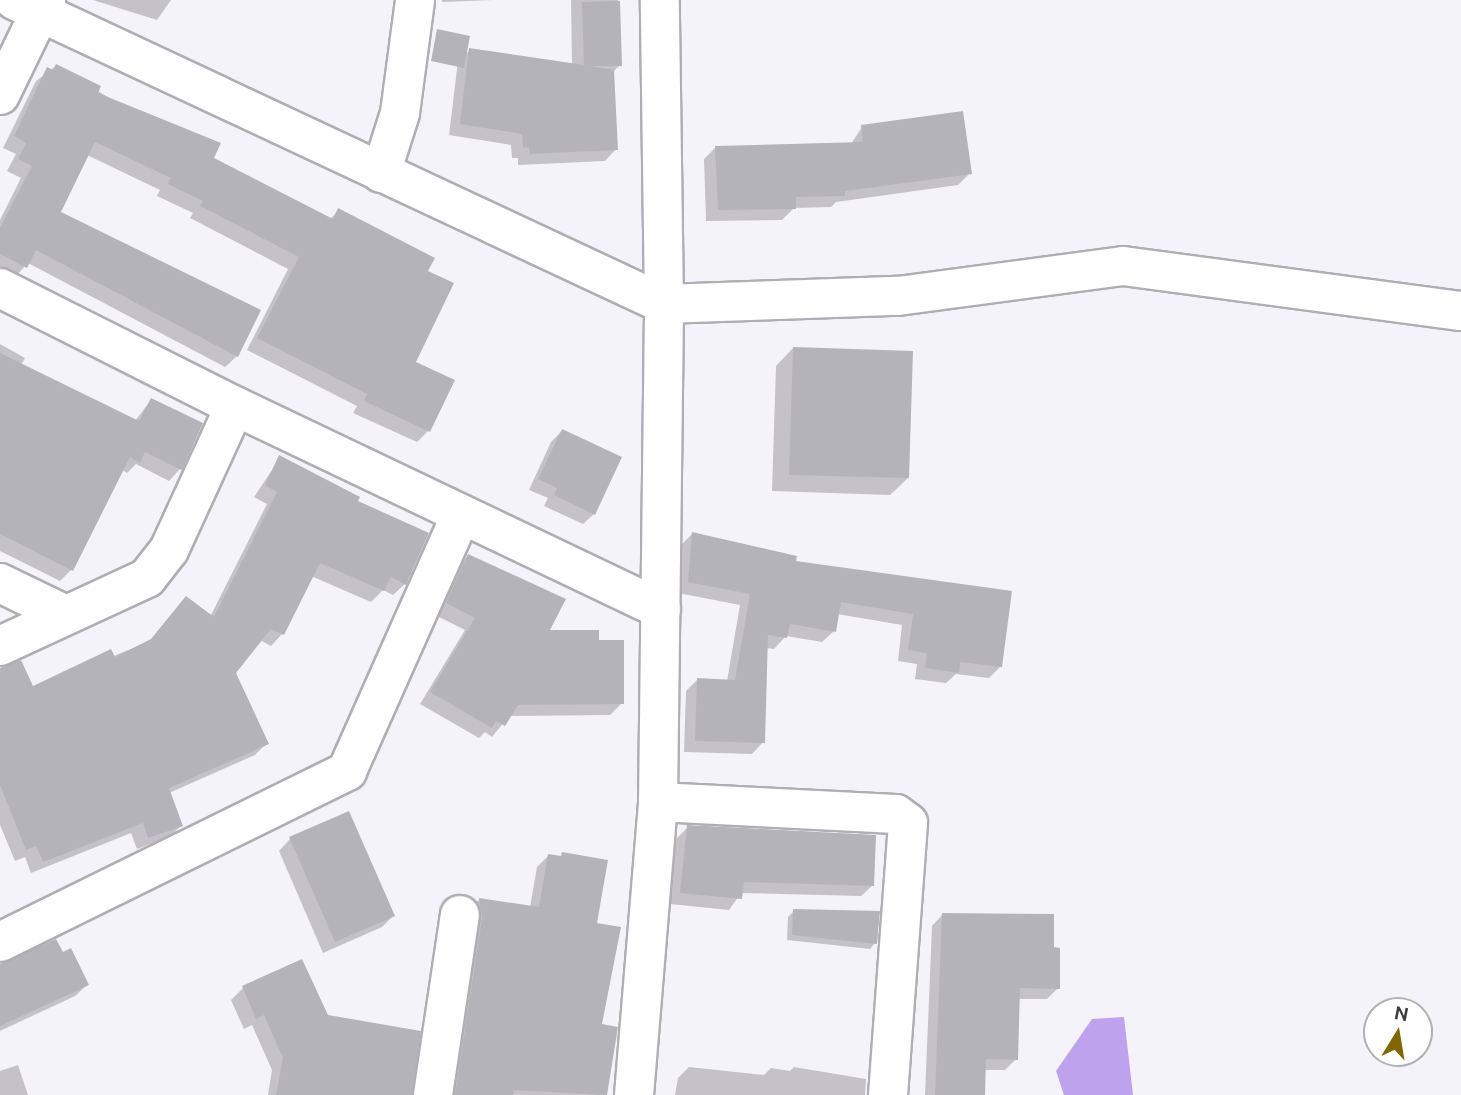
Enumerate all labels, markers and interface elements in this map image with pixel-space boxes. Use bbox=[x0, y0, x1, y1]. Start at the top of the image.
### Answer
north arrow bbox=[1363, 997, 1433, 1067]
text: N bbox=[1393, 1001, 1411, 1026]

